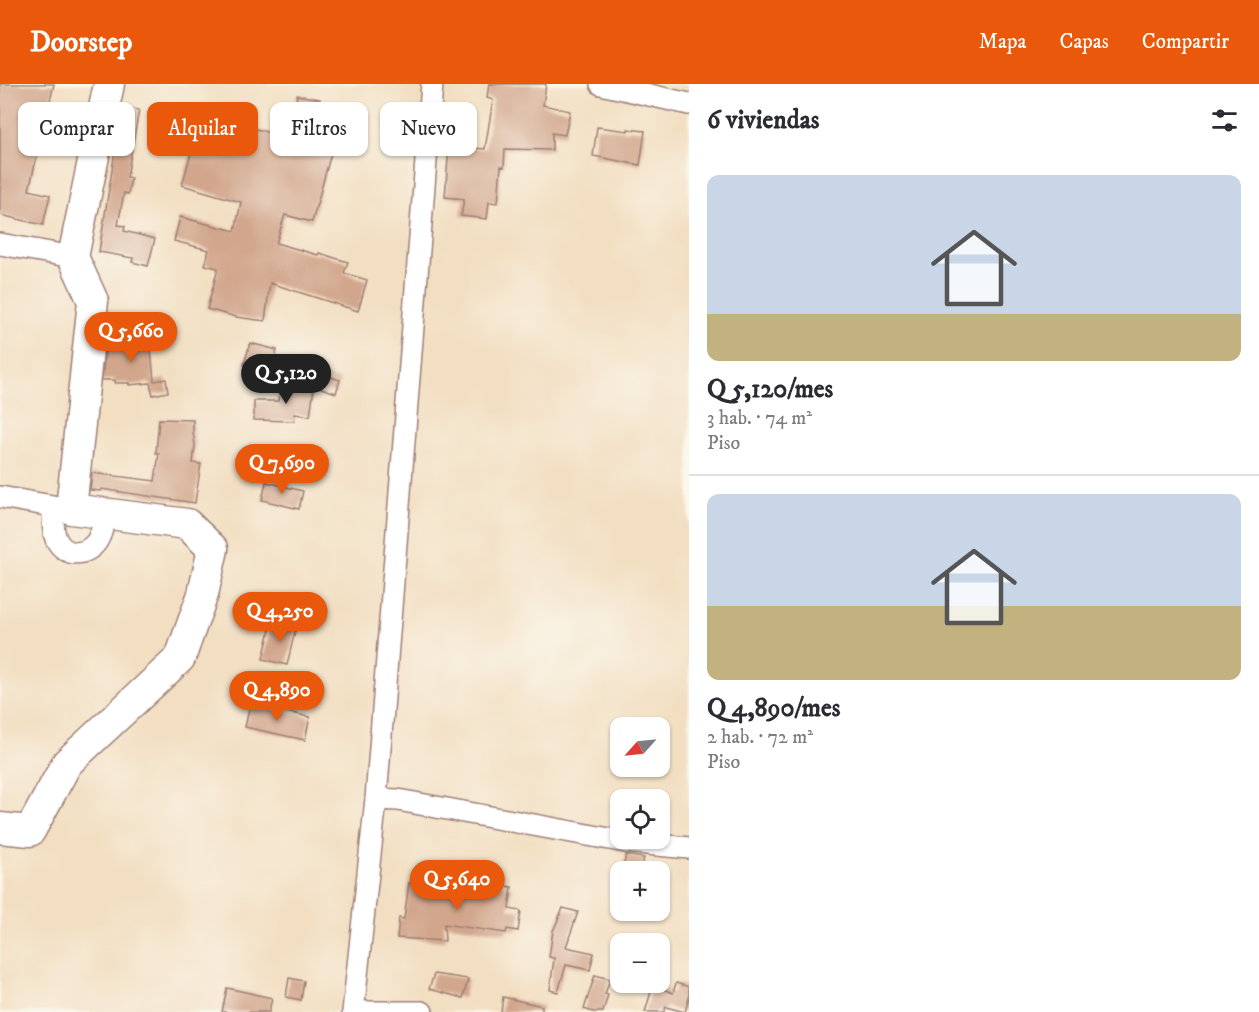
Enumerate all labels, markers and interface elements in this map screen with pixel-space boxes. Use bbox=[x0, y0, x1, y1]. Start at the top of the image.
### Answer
text: Doorstep bbox=[30, 25, 132, 60]
text: Mapa bbox=[979, 29, 1026, 55]
text: Capas bbox=[1059, 29, 1109, 55]
text: Compartir bbox=[1142, 29, 1229, 55]
chip: Comprar bbox=[18, 102, 135, 156]
chip: Alquilar bbox=[147, 102, 258, 156]
chip: Filtros bbox=[270, 102, 368, 156]
chip: Nuevo bbox=[380, 102, 477, 156]
text: 6 viviendas bbox=[707, 104, 819, 137]
icon: filters bbox=[1208, 104, 1241, 137]
icon: home bbox=[920, 214, 1028, 322]
pin: Q 5,660 bbox=[76, 312, 186, 363]
text: Q 5,660 bbox=[98, 319, 164, 344]
pin: Q 5,120 bbox=[231, 354, 341, 405]
text: Q 5,120 bbox=[255, 361, 317, 386]
text: Q 5,120/mes bbox=[707, 373, 833, 406]
text: 3 hab. · 74 m² bbox=[707, 406, 812, 431]
text: Piso bbox=[707, 431, 740, 456]
pin: Q 7,690 bbox=[227, 444, 337, 495]
text: Q 7,690 bbox=[249, 451, 315, 476]
icon: home bbox=[920, 533, 1028, 641]
pin: Q 4,250 bbox=[225, 592, 335, 643]
text: Q 4,250 bbox=[247, 599, 313, 624]
pin: Q 4,890 bbox=[222, 671, 332, 722]
text: Q 4,890 bbox=[243, 678, 311, 703]
text: Q 4,890/mes bbox=[707, 692, 840, 725]
north arrow bbox=[610, 717, 670, 777]
map controls bbox=[610, 717, 670, 993]
text: 2 hab. · 72 m² bbox=[707, 725, 813, 750]
text: Piso bbox=[707, 750, 740, 775]
button: locate bbox=[610, 789, 670, 849]
pin: Q 5,640 bbox=[402, 860, 512, 911]
button: + bbox=[610, 861, 670, 921]
text: Q 5,640 bbox=[424, 867, 490, 892]
button: − bbox=[610, 933, 670, 993]

